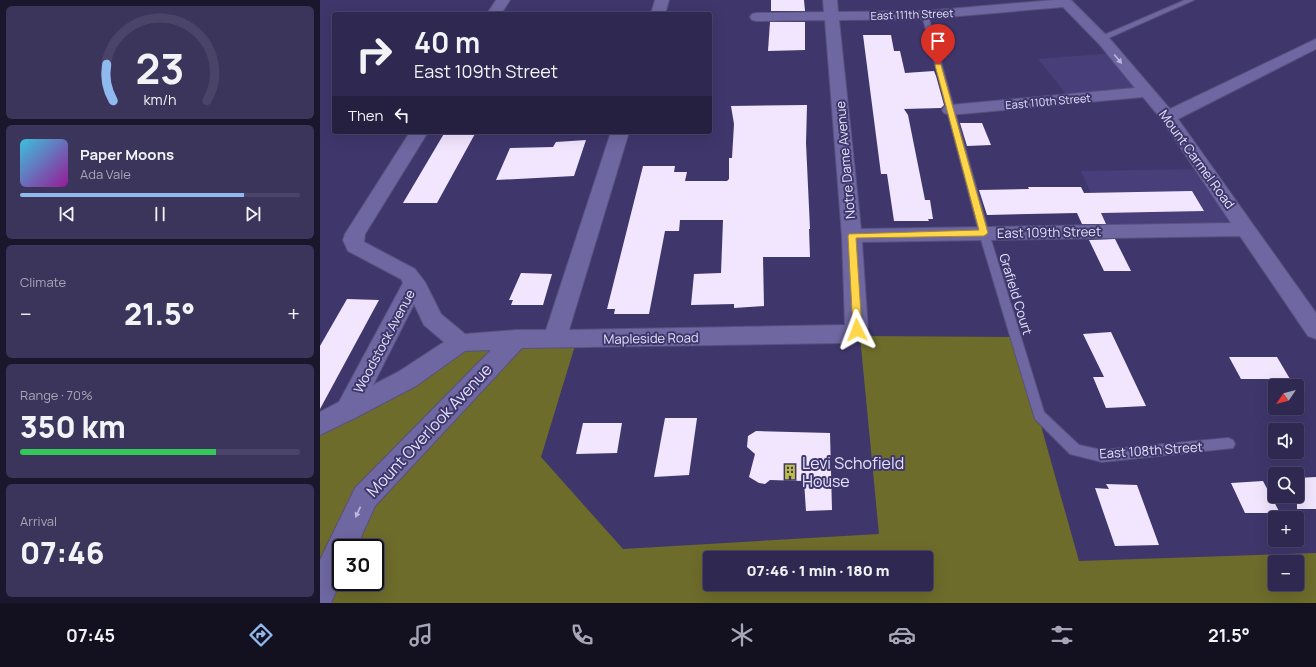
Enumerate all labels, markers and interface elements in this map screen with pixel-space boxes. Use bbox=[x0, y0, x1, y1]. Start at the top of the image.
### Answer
street label: East 111th Street bbox=[870, 5, 954, 23]
text: 40 m bbox=[414, 23, 480, 61]
pin bbox=[921, 24, 955, 65]
icon: right bbox=[348, 28, 400, 80]
icon: arrive bbox=[927, 30, 949, 52]
text: 23 bbox=[136, 40, 184, 96]
one-way arrow bbox=[1114, 54, 1123, 64]
text: East 109th Street bbox=[414, 59, 558, 83]
text: km/h bbox=[143, 89, 177, 108]
street label: East 110th Street bbox=[1005, 90, 1091, 112]
street label: Notre Dame Avenue bbox=[831, 100, 859, 220]
icon: left bbox=[391, 104, 413, 126]
text: Then bbox=[348, 105, 383, 126]
street label: Mount Carmel Road bbox=[1155, 106, 1239, 212]
text: Paper Moons bbox=[80, 144, 174, 165]
text: Ada Vale bbox=[80, 165, 131, 183]
icon: previous bbox=[56, 203, 78, 225]
icon: pause bbox=[149, 203, 171, 225]
icon: next bbox=[242, 203, 264, 225]
street label: East 109th Street bbox=[997, 222, 1101, 242]
street label: Grafield Court bbox=[995, 251, 1037, 337]
text: Climate bbox=[20, 273, 66, 291]
street label: Woodstock Avenue bbox=[349, 286, 419, 396]
text: 21.5° bbox=[124, 293, 195, 334]
text: − bbox=[20, 299, 32, 329]
text: + bbox=[287, 299, 300, 329]
position arrow bbox=[836, 309, 878, 351]
street label: Mapleside Road bbox=[603, 328, 699, 348]
street label: Mount Overlook Avenue bbox=[361, 359, 497, 501]
north arrow bbox=[1268, 379, 1304, 415]
map controls bbox=[1268, 379, 1304, 591]
text: Range · 70% bbox=[20, 386, 93, 404]
text: 350 km bbox=[20, 406, 126, 447]
button: sound bbox=[1268, 423, 1304, 459]
street label: East 108th Street bbox=[1099, 437, 1203, 463]
place label: Levi Schofield House bbox=[802, 452, 904, 492]
building icon: Levi Schofield House bbox=[781, 463, 799, 481]
button: search bbox=[1268, 467, 1304, 503]
one-way arrow bbox=[355, 506, 361, 517]
button: + bbox=[1268, 511, 1304, 547]
text: Arrival bbox=[20, 512, 57, 530]
text: 07:46 bbox=[20, 532, 104, 573]
speed limit sign: 30 bbox=[332, 539, 384, 591]
button: − bbox=[1268, 555, 1304, 591]
text: 07:46 · 1 min · 180 m bbox=[746, 560, 890, 581]
icon: directions bbox=[247, 621, 275, 649]
icon: music bbox=[407, 621, 435, 649]
icon: phone bbox=[568, 621, 596, 649]
icon: climate bbox=[728, 621, 756, 649]
icon: car bbox=[888, 621, 916, 649]
icon: filters bbox=[1048, 621, 1076, 649]
text: 07:45 bbox=[66, 623, 115, 647]
text: 21.5° bbox=[1208, 623, 1250, 647]

